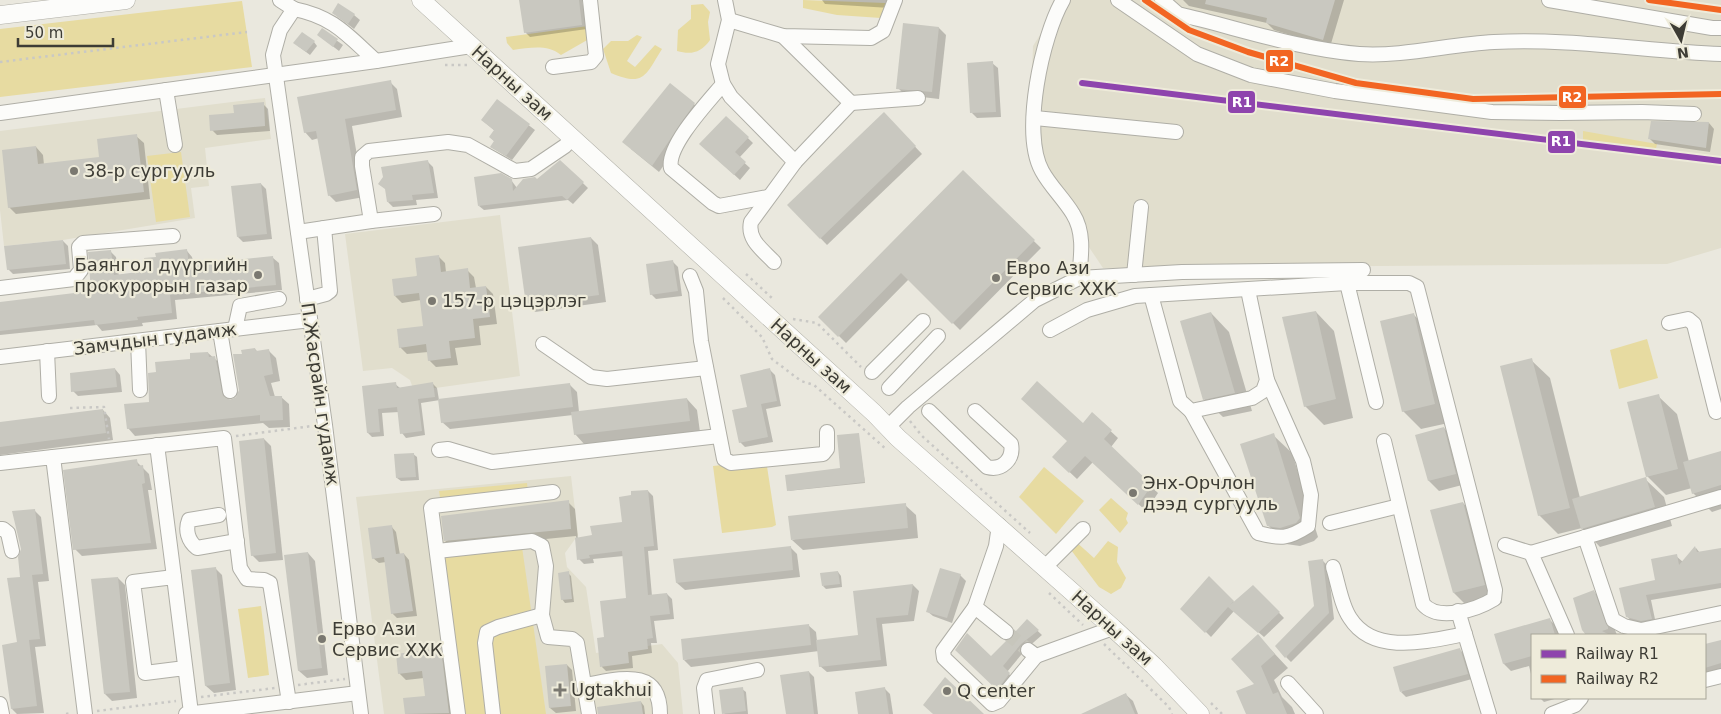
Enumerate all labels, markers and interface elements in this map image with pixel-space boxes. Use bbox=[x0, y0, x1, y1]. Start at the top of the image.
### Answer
scale bar bbox=[18, 15, 112, 47]
north arrow bbox=[1656, 15, 1706, 65]
text: 50 m bbox=[25, 24, 63, 42]
street label: Нарны зам bbox=[467, 41, 557, 125]
text: N bbox=[1676, 44, 1690, 62]
line badge: R2 bbox=[1265, 49, 1294, 73]
text: R2 bbox=[1269, 53, 1289, 69]
line badge: R2 bbox=[1558, 85, 1587, 109]
text: R2 bbox=[1562, 89, 1582, 105]
line badge: R1 bbox=[1227, 90, 1256, 114]
text: R1 bbox=[1232, 94, 1252, 110]
line badge: R1 bbox=[1547, 130, 1576, 154]
text: R1 bbox=[1551, 133, 1571, 149]
place label: 38-р сургууль bbox=[84, 160, 215, 181]
marker: 38-р сургууль bbox=[68, 165, 80, 177]
place label: Баянгол дүүргийн прокурорын газар bbox=[74, 254, 248, 296]
place label: Евро Ази Сервис ХХК bbox=[1006, 257, 1117, 299]
marker: Баянгол дүүргийн прокурорын газар bbox=[252, 269, 264, 281]
marker: Евро Ази Сервис ХХК bbox=[990, 272, 1002, 284]
place label: 157-р цэцэрлэг bbox=[442, 290, 587, 311]
marker: 157-р цэцэрлэг bbox=[426, 295, 438, 307]
street label: П.Жасрайн гудамж bbox=[297, 301, 344, 487]
street label: Нарны зам bbox=[766, 314, 856, 398]
street label: Замчдын гудамж bbox=[72, 318, 238, 359]
place label: Энх-Орчлон дээд сургууль bbox=[1143, 472, 1278, 514]
marker: Энх-Орчлон дээд сургууль bbox=[1127, 487, 1139, 499]
street label: Нарны зам bbox=[1067, 586, 1157, 670]
place label: Ерво Ази Сервис ХХК bbox=[332, 618, 443, 660]
marker: Ерво Ази Сервис ХХК bbox=[316, 633, 328, 645]
legend bbox=[1531, 634, 1706, 699]
text: Railway R1 bbox=[1576, 645, 1659, 663]
text: Railway R2 bbox=[1576, 670, 1659, 688]
place label: Ugtakhui bbox=[571, 679, 652, 700]
place label: Q center bbox=[957, 680, 1035, 701]
marker: Ugtakhui bbox=[553, 683, 567, 697]
marker: Q center bbox=[941, 685, 953, 697]

